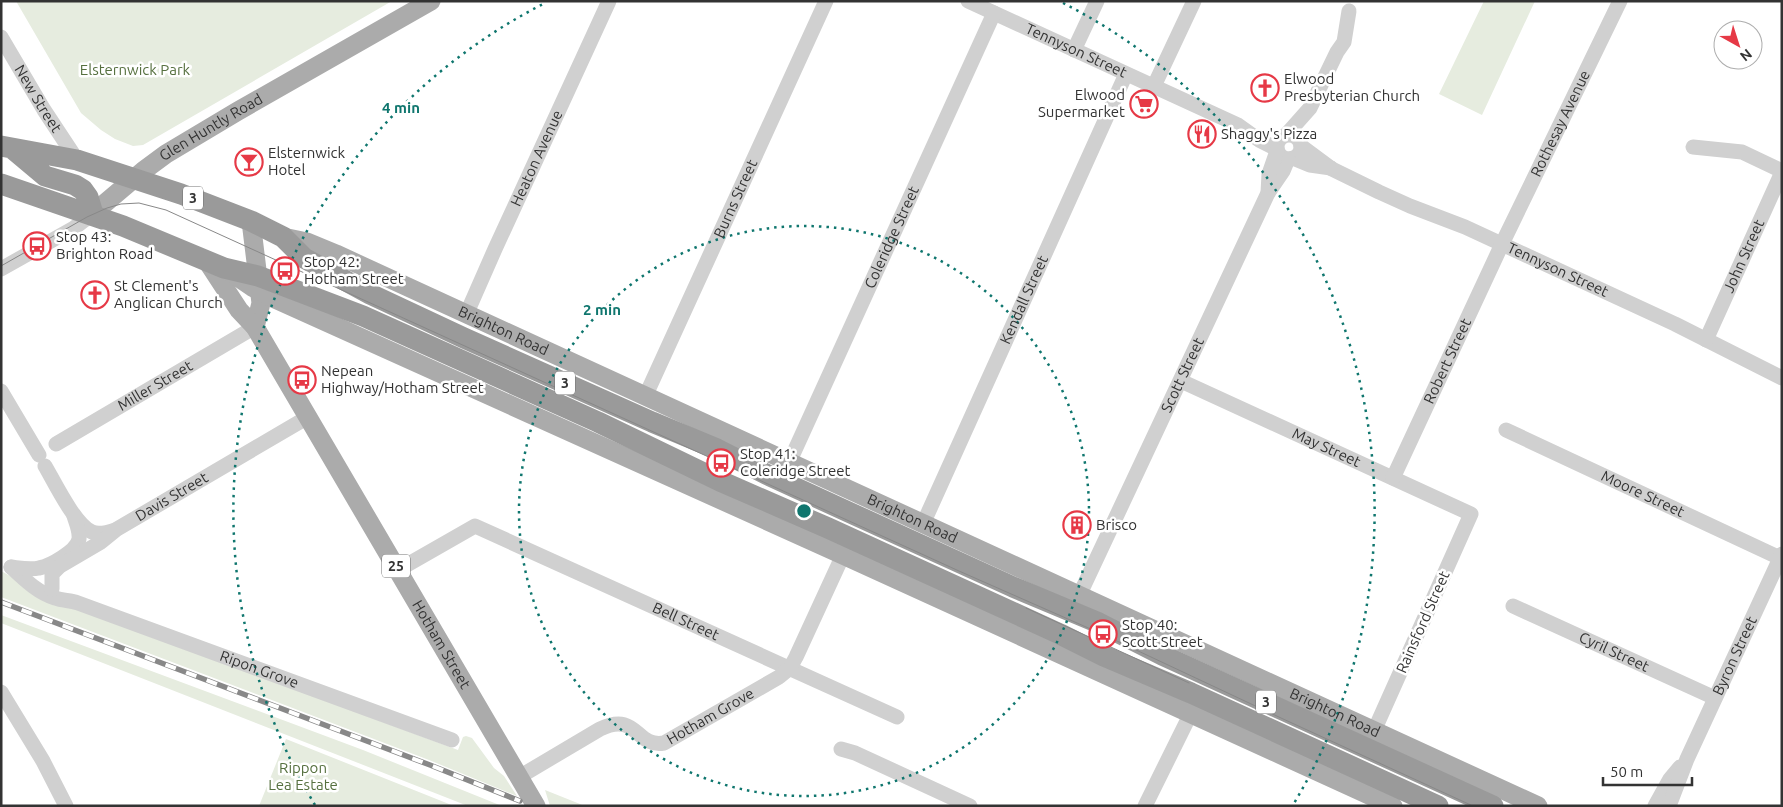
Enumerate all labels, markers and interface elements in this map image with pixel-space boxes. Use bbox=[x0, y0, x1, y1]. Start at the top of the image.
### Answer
street label: Tennyson Street bbox=[1023, 20, 1130, 81]
north arrow bbox=[1713, 20, 1763, 70]
text: N bbox=[1737, 46, 1755, 65]
park label: Elsternwick Park bbox=[80, 61, 191, 78]
street label: New Street bbox=[11, 62, 65, 136]
street label: Rothesay Avenue bbox=[1527, 67, 1593, 179]
place label: Elwood Presbyterian Church bbox=[1284, 70, 1420, 104]
church icon: Elwood Presbyterian Church bbox=[1250, 73, 1280, 103]
place label: Elwood Supermarket bbox=[1038, 86, 1125, 120]
supermarket icon: Elwood Supermarket bbox=[1129, 89, 1159, 119]
street label: Glen Huntly Road bbox=[156, 90, 265, 164]
text: 4 min bbox=[382, 99, 420, 116]
street label: Heaton Avenue bbox=[507, 107, 566, 209]
restaurant icon: Shaggy's Pizza bbox=[1187, 119, 1217, 149]
place label: Shaggy's Pizza bbox=[1221, 125, 1317, 142]
place label: Elsternwick Hotel bbox=[268, 144, 345, 178]
bar icon: Elsternwick Hotel bbox=[234, 147, 264, 177]
street label: Burns Street bbox=[710, 157, 760, 240]
street label: Coleridge Street bbox=[861, 183, 922, 291]
road number: 3 bbox=[183, 187, 203, 210]
street label: John Street bbox=[1720, 217, 1767, 295]
place label: Stop 43: Brighton Road bbox=[56, 228, 153, 262]
bus stop icon: Stop 43: Brighton Road bbox=[22, 231, 52, 261]
street label: Tennyson Street bbox=[1505, 239, 1611, 300]
street label: Kendall Street bbox=[996, 252, 1051, 347]
place label: Stop 42: Hotham Street bbox=[304, 253, 404, 287]
bus stop icon: Stop 42: Hotham Street bbox=[270, 256, 300, 286]
place label: St Clement's Anglican Church bbox=[114, 277, 223, 311]
church icon: St Clement's Anglican Church bbox=[80, 280, 110, 310]
text: 2 min bbox=[583, 301, 621, 318]
street label: Brighton Road bbox=[456, 302, 551, 358]
street label: Robert Street bbox=[1420, 315, 1474, 406]
street label: Scott Street bbox=[1157, 335, 1207, 415]
street label: Miller Street bbox=[114, 357, 195, 414]
place label: Nepean Highway/Hotham Street bbox=[321, 362, 484, 396]
bus stop icon: Nepean Highway/Hotham Street bbox=[287, 365, 317, 395]
road number: 3 bbox=[555, 372, 575, 394]
street label: May Street bbox=[1290, 424, 1364, 470]
place label: Stop 41: Coleridge Street bbox=[740, 445, 851, 479]
bus stop icon: Stop 41: Coleridge Street bbox=[706, 448, 736, 478]
street label: Moore Street bbox=[1599, 467, 1687, 520]
street label: Davis Street bbox=[132, 469, 211, 524]
street label: Brighton Road bbox=[865, 490, 960, 546]
centre of rings bbox=[795, 502, 813, 520]
building icon: Brisco bbox=[1062, 510, 1092, 540]
place label: Brisco bbox=[1096, 516, 1137, 533]
road number: 25 bbox=[382, 554, 410, 578]
street label: Rainsford Street bbox=[1392, 568, 1453, 675]
street label: Hotham Street bbox=[409, 597, 474, 692]
street label: Bell Street bbox=[650, 599, 722, 643]
street label: Byron Street bbox=[1709, 613, 1760, 698]
place label: Stop 40: Scott Street bbox=[1122, 616, 1203, 650]
bus stop icon: Stop 40: Scott Street bbox=[1088, 619, 1118, 649]
street label: Cyril Street bbox=[1577, 628, 1652, 675]
street label: Ripon Grove bbox=[218, 647, 301, 691]
street label: Hotham Grove bbox=[664, 684, 757, 748]
street label: Brighton Road bbox=[1287, 684, 1383, 740]
road number: 3 bbox=[1256, 690, 1276, 714]
scale bar bbox=[1603, 754, 1692, 786]
park label: Rippon Lea Estate bbox=[268, 759, 338, 793]
text: 50 m bbox=[1610, 763, 1643, 780]

